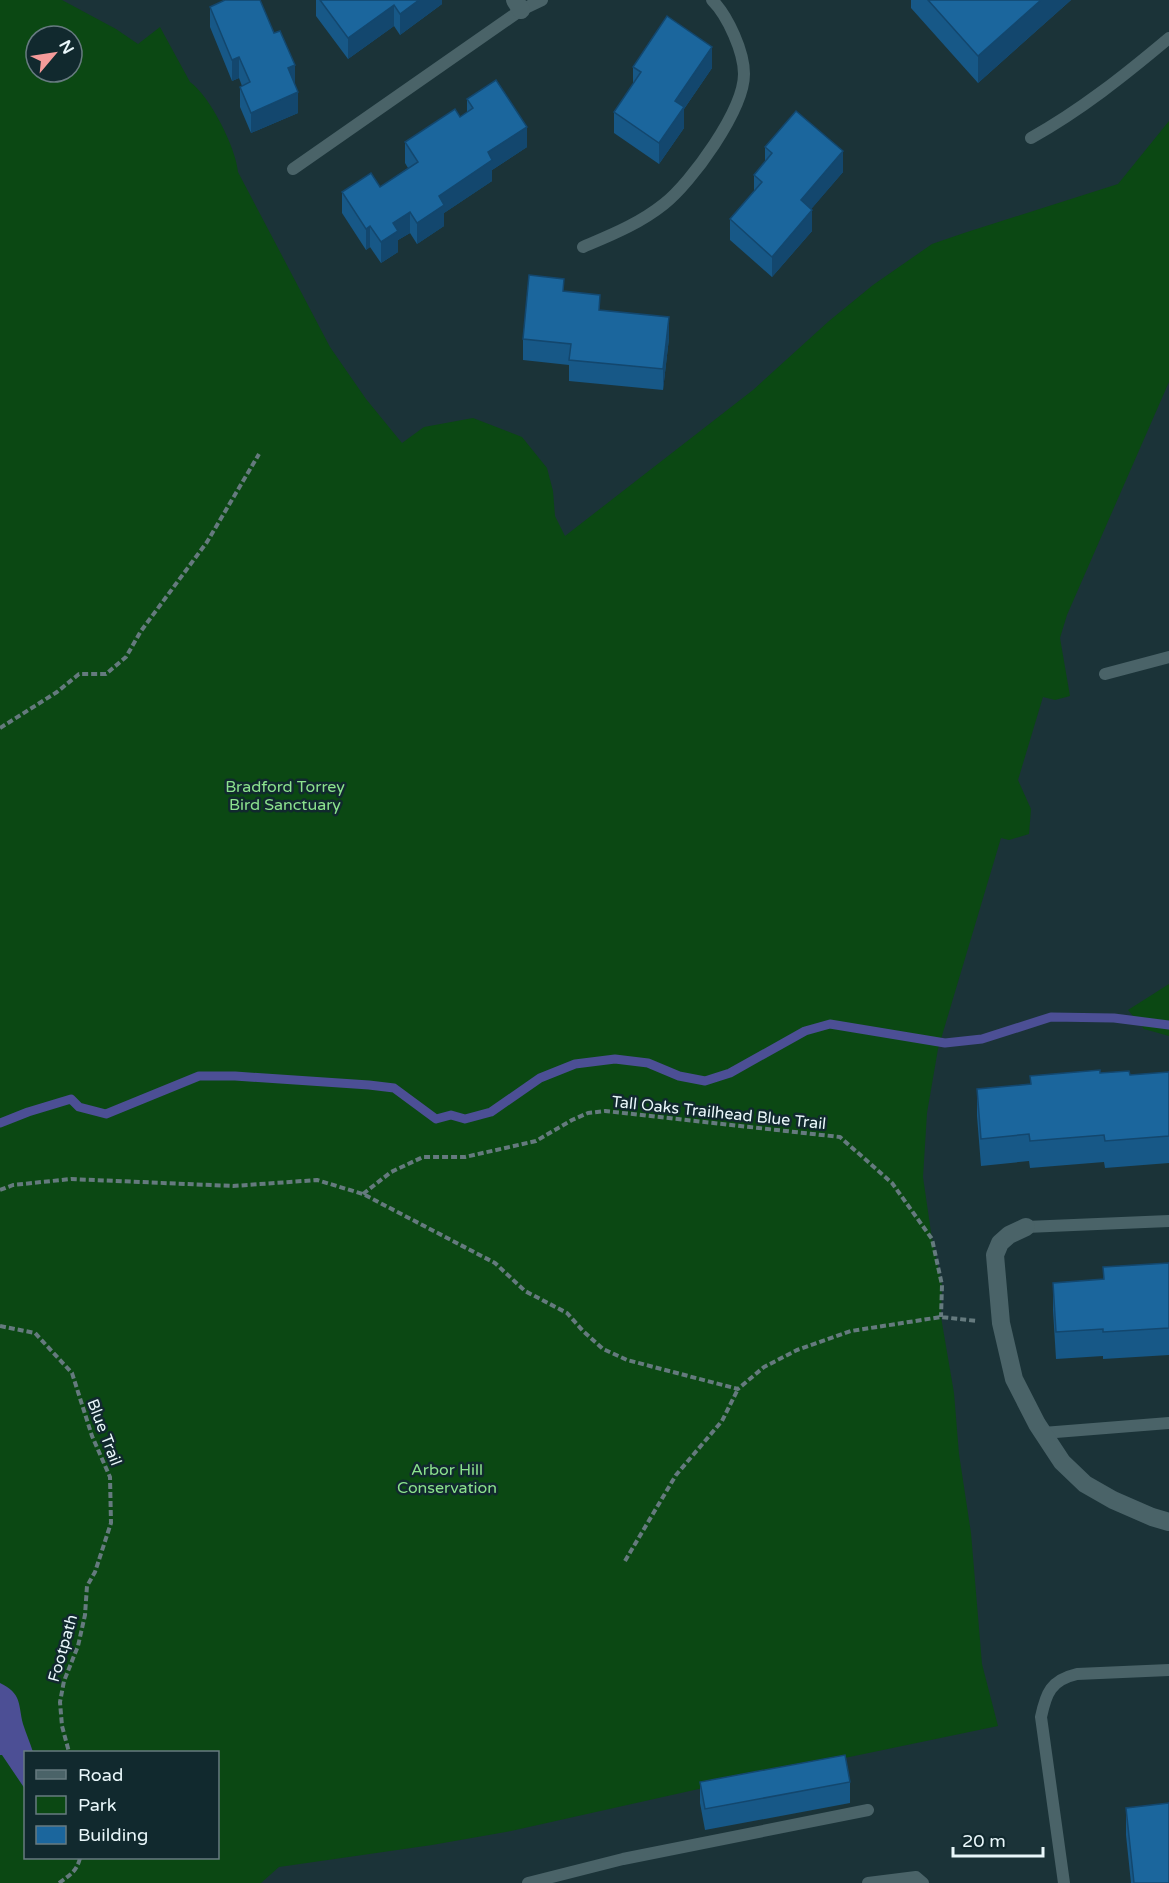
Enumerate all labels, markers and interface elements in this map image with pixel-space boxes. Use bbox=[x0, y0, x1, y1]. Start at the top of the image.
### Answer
north arrow bbox=[24, 24, 84, 84]
text: N bbox=[54, 37, 78, 58]
park label: Bradford Torrey Bird Sanctuary bbox=[225, 777, 345, 815]
street label: Tall Oaks Trailhead Blue Trail bbox=[611, 1092, 827, 1134]
street label: Blue Trail bbox=[82, 1396, 126, 1469]
park label: Arbor Hill Conservation bbox=[397, 1460, 497, 1498]
street label: Footpath bbox=[44, 1612, 82, 1684]
legend bbox=[24, 1751, 219, 1859]
text: Road bbox=[78, 1764, 123, 1786]
text: Park bbox=[78, 1794, 117, 1816]
scale bar bbox=[953, 1820, 1043, 1858]
text: Building bbox=[78, 1824, 148, 1846]
text: 20 m bbox=[962, 1830, 1006, 1852]

